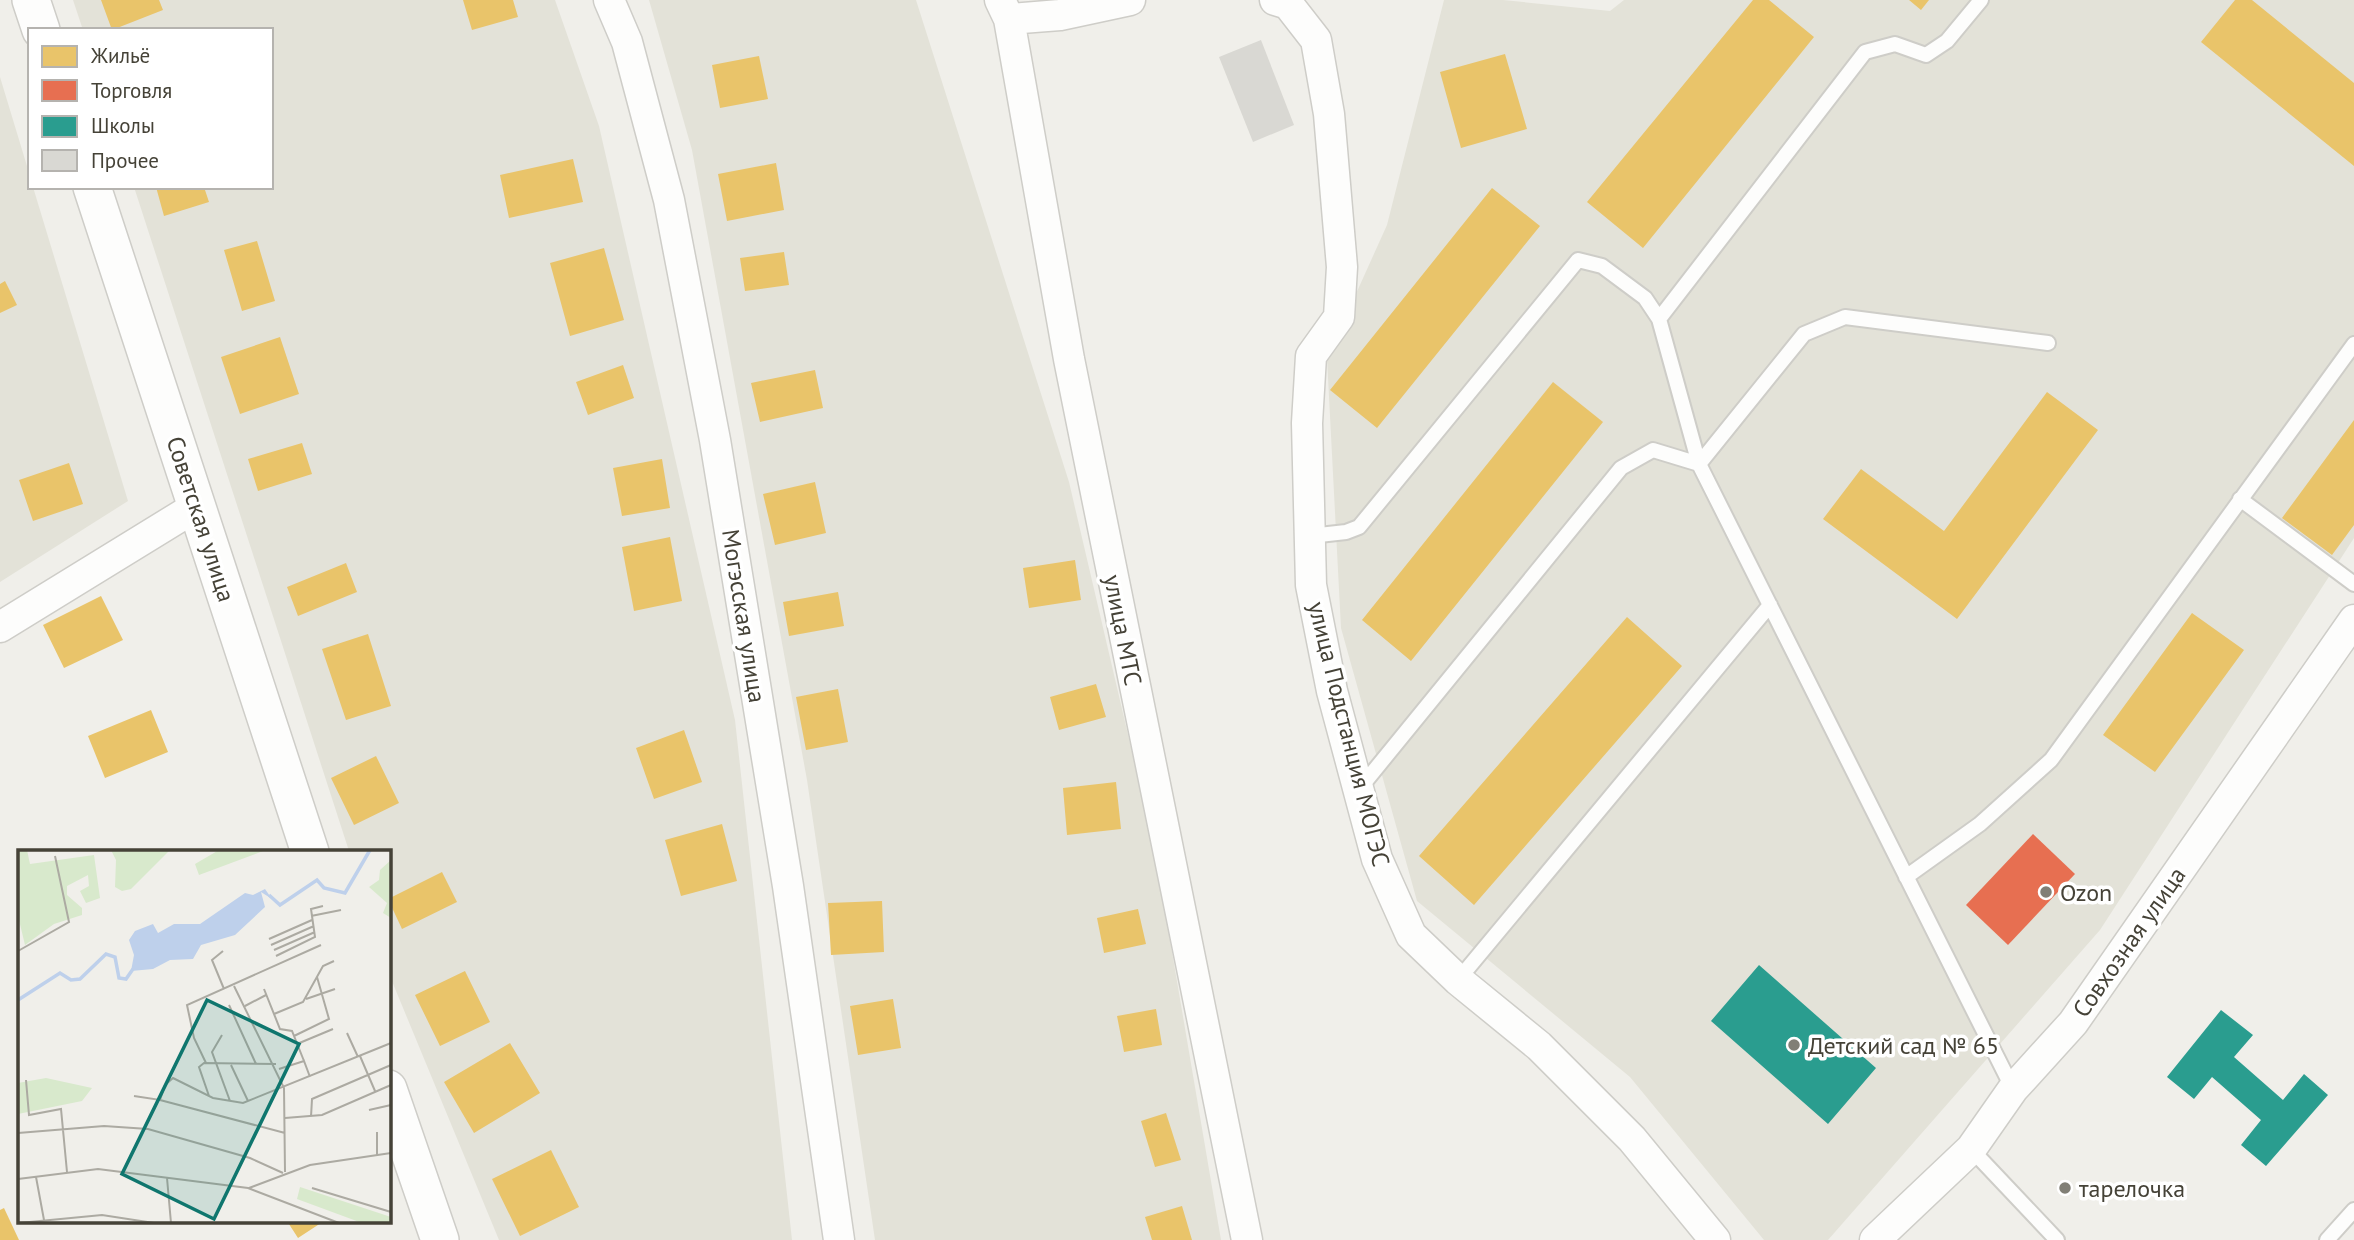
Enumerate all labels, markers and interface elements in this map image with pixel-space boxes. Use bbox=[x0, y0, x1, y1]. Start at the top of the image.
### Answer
legend bbox=[28, 28, 273, 189]
text: Жильё bbox=[90, 42, 150, 69]
text: Торговля bbox=[91, 77, 172, 104]
text: Школы bbox=[91, 112, 155, 139]
text: Прочее bbox=[91, 147, 159, 174]
street label: Советская улица bbox=[160, 432, 242, 606]
street label: Могэсская улица bbox=[715, 527, 773, 705]
street label: улица МТС bbox=[1097, 572, 1149, 688]
street label: улица Подстанция МОГЭС bbox=[1301, 599, 1397, 869]
inset map bbox=[18, 850, 390, 1222]
street label: Совхозная улица bbox=[2066, 861, 2192, 1023]
place label: Ozon bbox=[2060, 877, 2112, 908]
marker: Ozon bbox=[2038, 884, 2054, 900]
place label: Детский сад № 65 bbox=[1808, 1030, 1999, 1061]
marker: Детский сад № 65 bbox=[1786, 1037, 1802, 1053]
place label: тарелочка bbox=[2079, 1173, 2185, 1204]
marker: тарелочка bbox=[2057, 1180, 2073, 1196]

